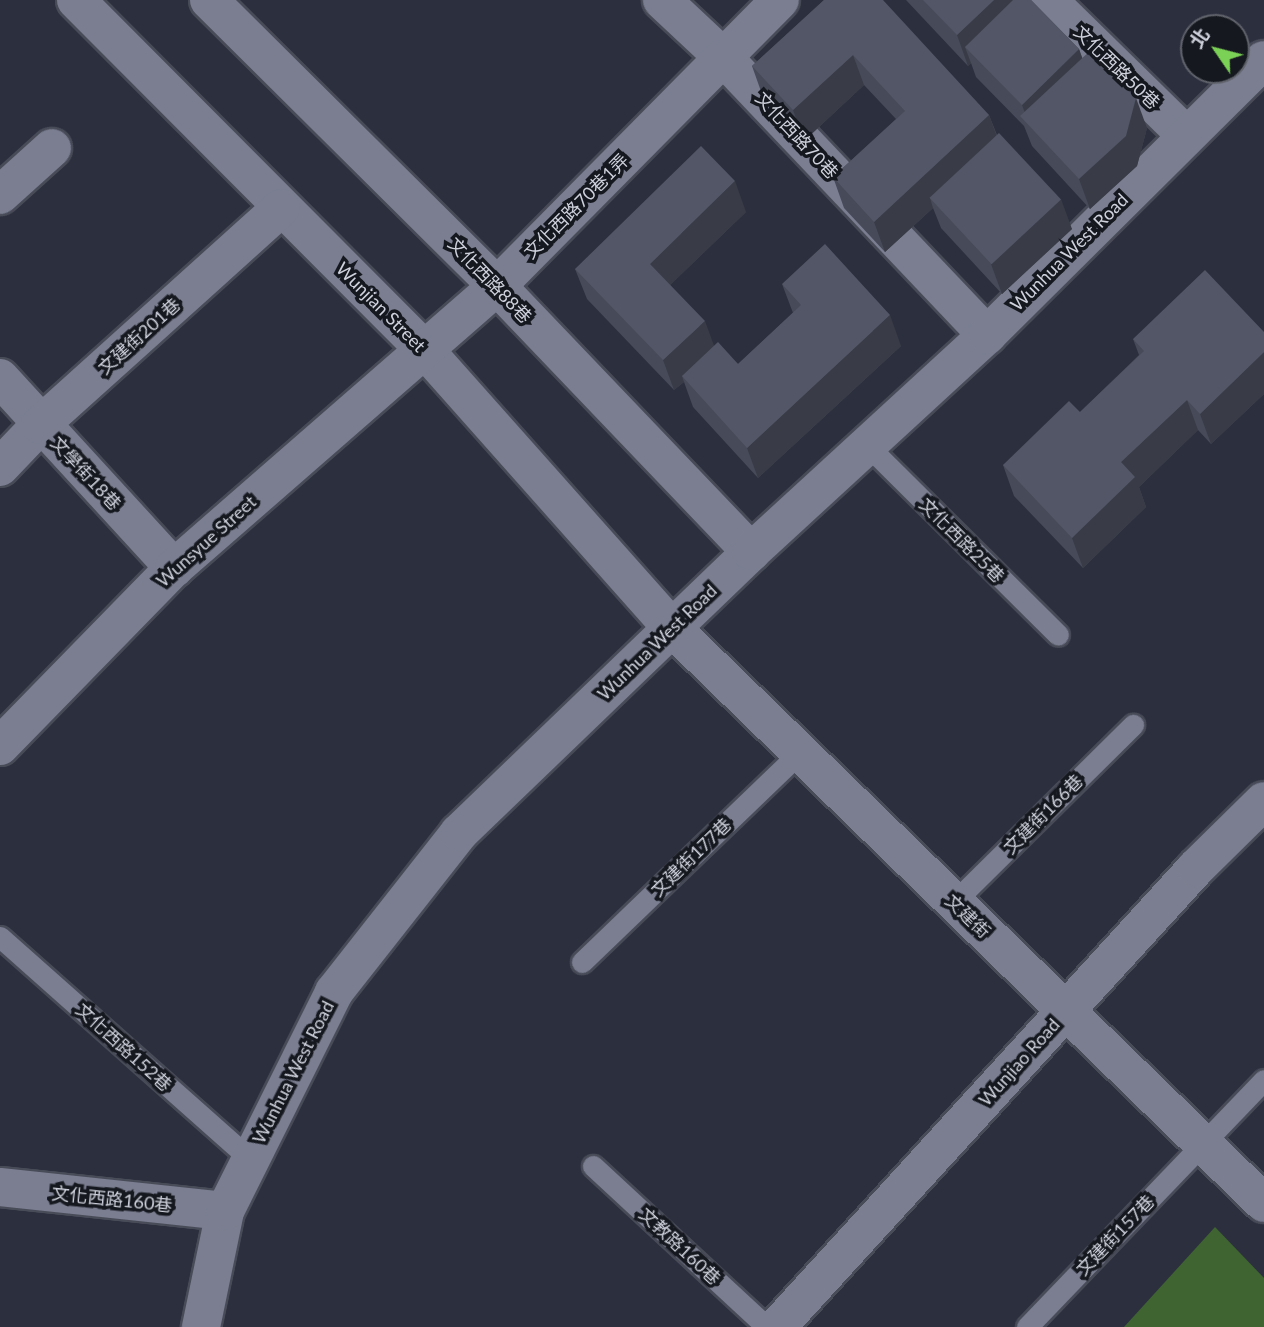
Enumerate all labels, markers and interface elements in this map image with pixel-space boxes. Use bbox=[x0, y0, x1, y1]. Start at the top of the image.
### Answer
north arrow bbox=[1180, 14, 1250, 84]
street label: 文化西路50巷 bbox=[1070, 21, 1164, 113]
text: 北 bbox=[1184, 23, 1214, 52]
street label: 文化西路70巷 bbox=[751, 87, 843, 183]
street label: 文化西路70巷1弄 bbox=[519, 149, 633, 263]
street label: Wunhua West Road bbox=[1006, 189, 1132, 315]
street label: 文化西路88巷 bbox=[444, 233, 536, 327]
street label: Wunjian Street bbox=[332, 258, 430, 356]
street label: 文建街201巷 bbox=[93, 293, 185, 379]
street label: 文學街18巷 bbox=[46, 432, 126, 514]
street label: Wunsyue Street bbox=[152, 491, 260, 591]
street label: 文化西路25巷 bbox=[915, 493, 1009, 587]
street label: Wunhua West Road bbox=[593, 580, 721, 704]
street label: 文建街166巷 bbox=[999, 770, 1087, 858]
street label: 文建街177巷 bbox=[646, 813, 736, 901]
street label: 文建街 bbox=[941, 889, 995, 943]
street label: Wunhua West Road bbox=[248, 997, 338, 1147]
street label: 文化西路152巷 bbox=[72, 998, 176, 1096]
street label: Wunjiao Road bbox=[974, 1014, 1064, 1110]
street label: 文化西路160巷 bbox=[51, 1182, 173, 1216]
street label: 文建街157巷 bbox=[1071, 1190, 1159, 1280]
street label: 文教路160巷 bbox=[635, 1203, 725, 1289]

